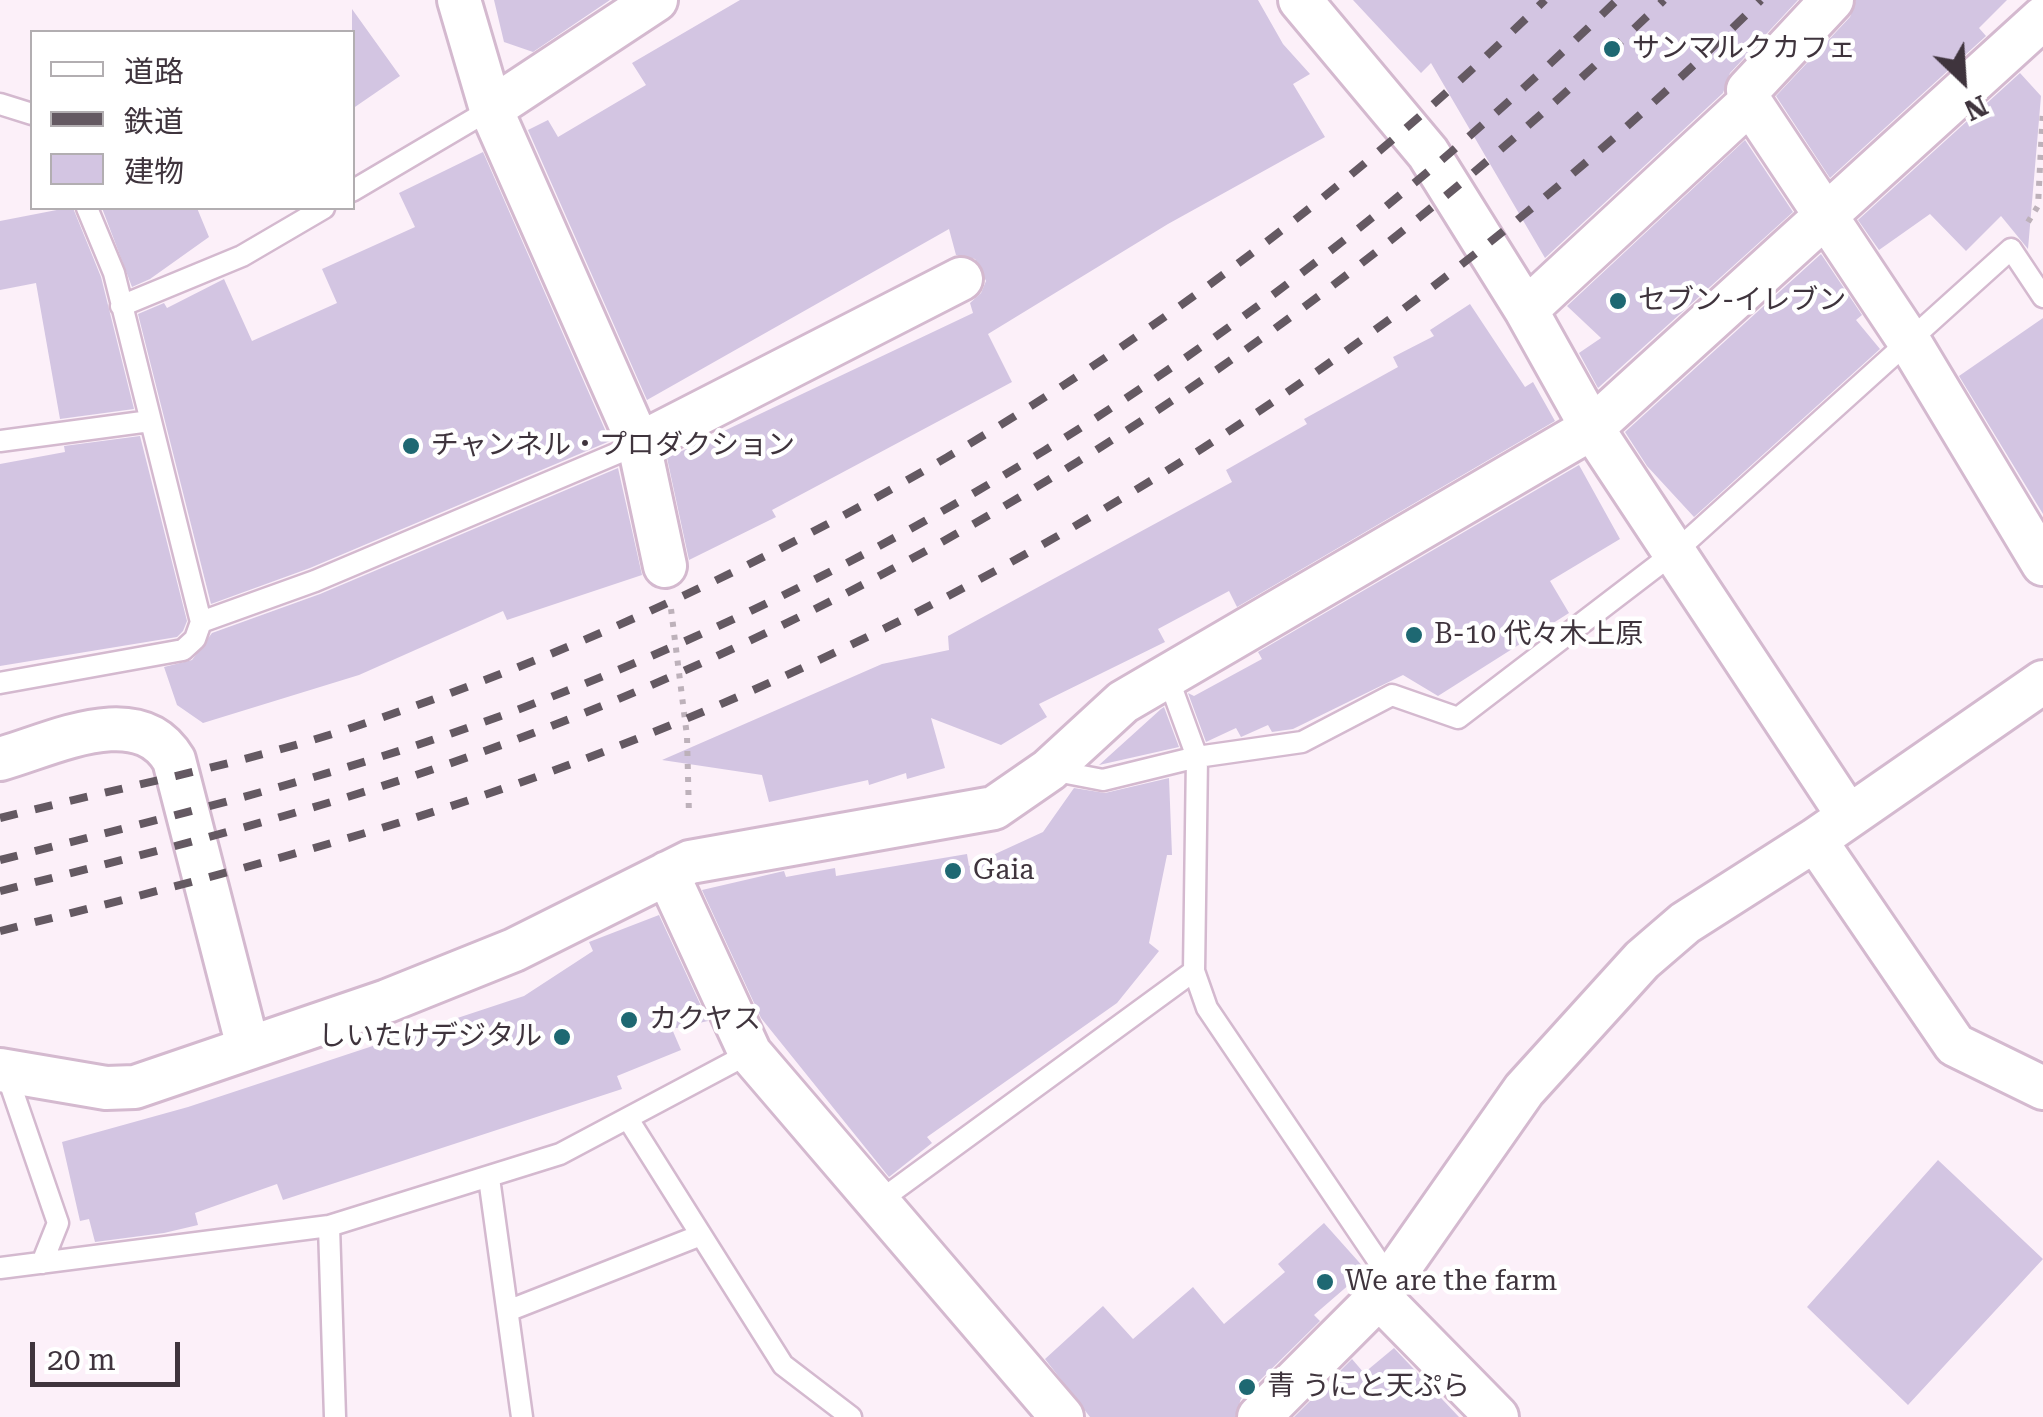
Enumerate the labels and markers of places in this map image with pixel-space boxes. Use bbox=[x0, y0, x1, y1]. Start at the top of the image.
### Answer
place label: サンマルクカフェ bbox=[1632, 32, 1856, 66]
marker: サンマルクカフェ bbox=[1601, 38, 1623, 60]
place label: セブン-イレブン bbox=[1638, 284, 1846, 318]
marker: セブン-イレブン bbox=[1607, 290, 1629, 312]
place label: チャンネル・プロダクション bbox=[431, 429, 795, 463]
marker: チャンネル・プロダクション bbox=[400, 435, 422, 457]
place label: B-10 代々木上原 bbox=[1434, 618, 1643, 652]
marker: B-10 代々木上原 bbox=[1403, 624, 1425, 646]
place label: Gaia bbox=[973, 854, 1034, 888]
marker: Gaia bbox=[942, 860, 964, 882]
place label: カクヤス bbox=[649, 1003, 761, 1037]
marker: カクヤス bbox=[618, 1009, 640, 1031]
place label: しいたけデジタル bbox=[318, 1020, 542, 1054]
marker: しいたけデジタル bbox=[551, 1026, 573, 1048]
place label: We are the farm bbox=[1345, 1265, 1557, 1299]
marker: We are the farm bbox=[1314, 1271, 1336, 1293]
place label: 青 うにと天ぷら bbox=[1267, 1370, 1470, 1404]
marker: 青 うにと天ぷら bbox=[1236, 1376, 1258, 1398]

